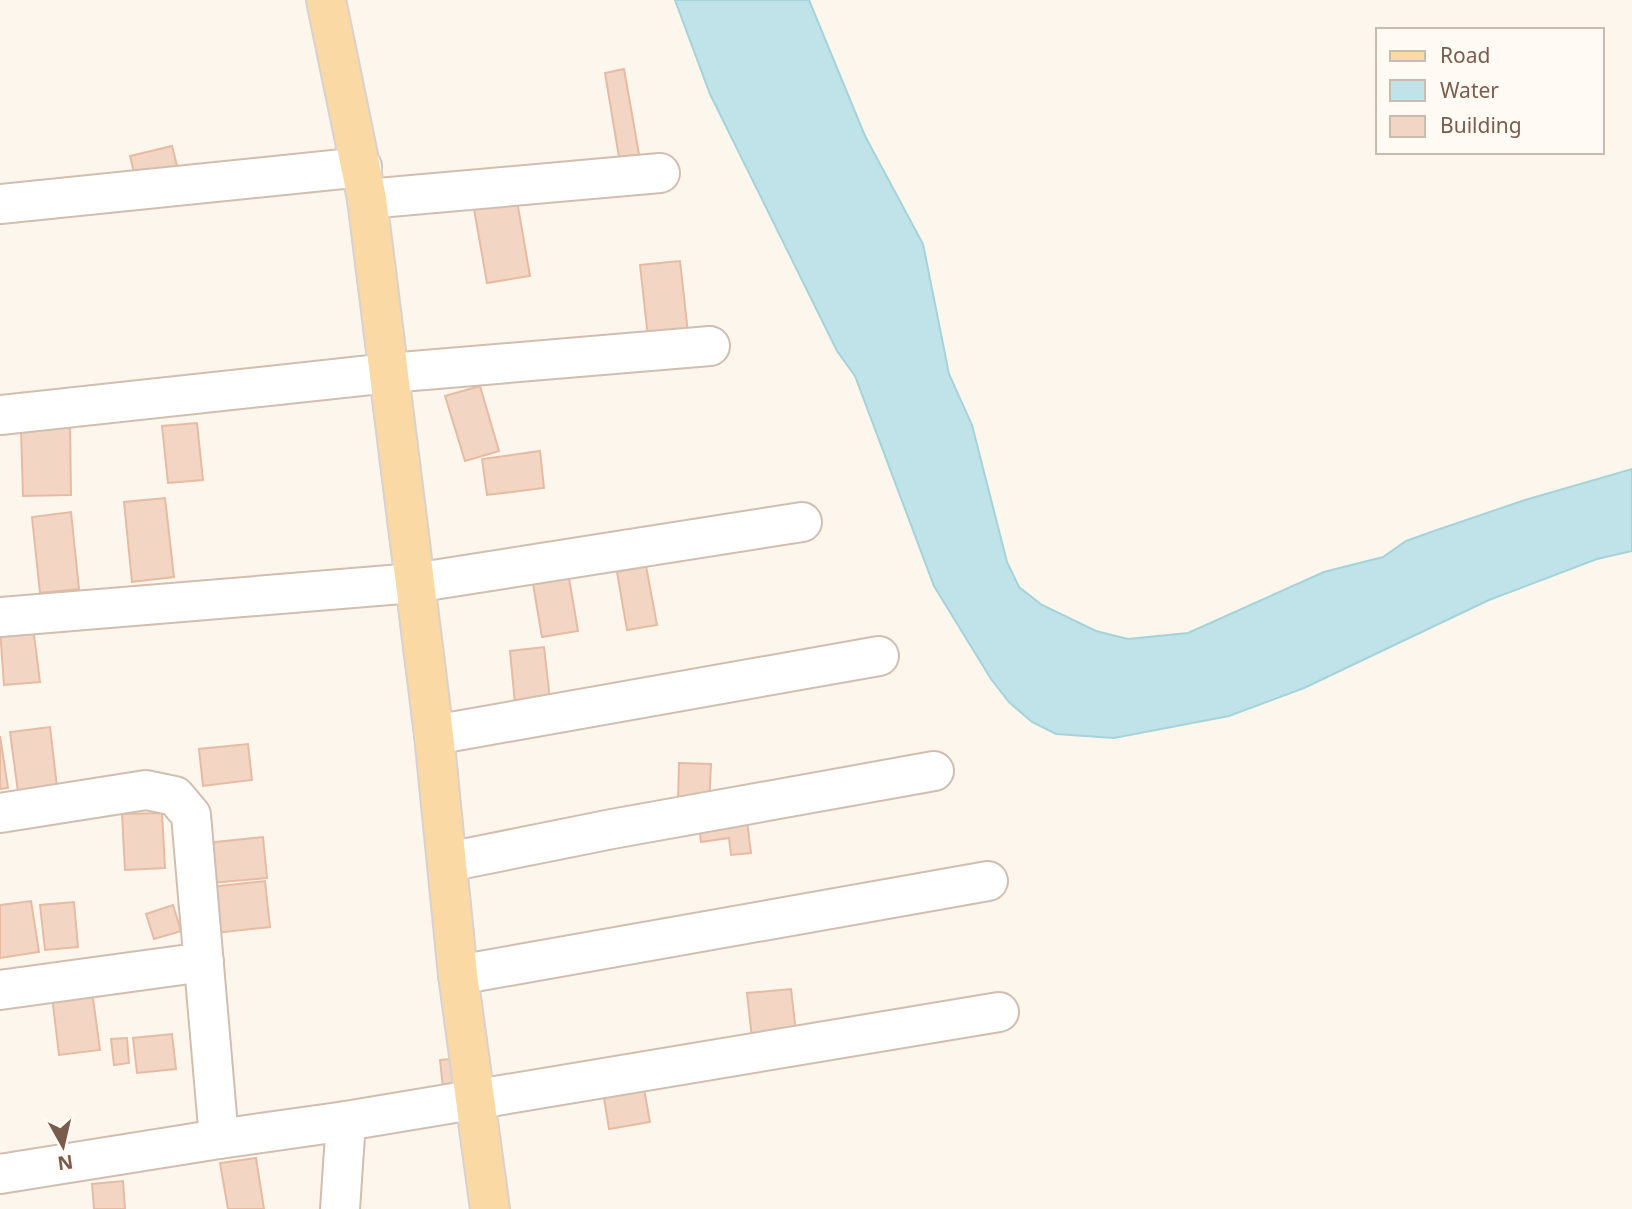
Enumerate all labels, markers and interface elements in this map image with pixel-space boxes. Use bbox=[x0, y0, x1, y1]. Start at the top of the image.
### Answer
legend bbox=[1376, 28, 1604, 154]
text: Road bbox=[1440, 41, 1490, 69]
text: Water bbox=[1440, 76, 1499, 104]
text: Building bbox=[1440, 111, 1522, 139]
north arrow bbox=[28, 1111, 98, 1181]
text: N bbox=[56, 1149, 75, 1177]

